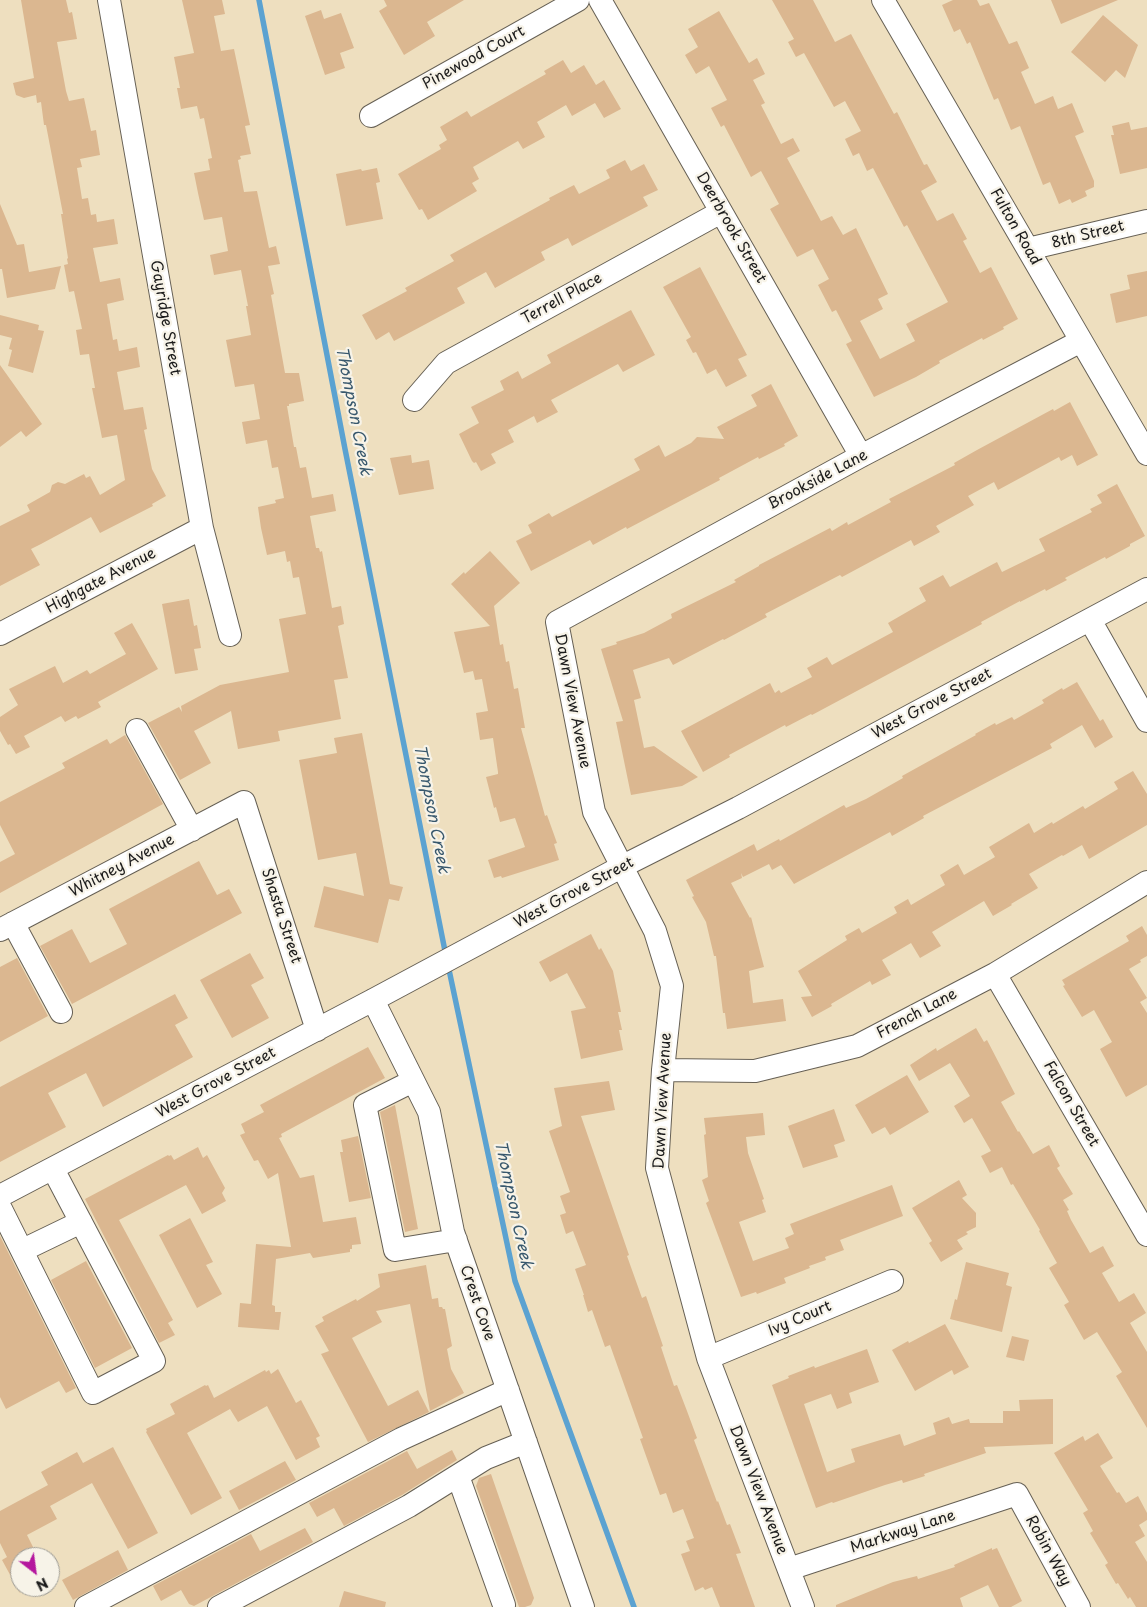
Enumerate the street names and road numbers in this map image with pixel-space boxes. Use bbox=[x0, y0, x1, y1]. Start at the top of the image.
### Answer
street label: Pinewood Court bbox=[420, 22, 528, 94]
street label: Deerbrook Street bbox=[692, 169, 770, 287]
street label: Fulton Road bbox=[986, 185, 1044, 269]
street label: 8th Street bbox=[1050, 217, 1126, 253]
street label: Gayridge Street bbox=[146, 259, 184, 377]
street label: Terrell Place bbox=[519, 269, 605, 329]
street label: Brookside Lane bbox=[765, 446, 871, 514]
street label: Highgate Avenue bbox=[43, 544, 159, 618]
street label: Dawn View Avenue bbox=[550, 632, 594, 770]
street label: West Grove Street bbox=[869, 665, 995, 743]
street label: Whitney Avenue bbox=[67, 831, 177, 901]
street label: West Grove Street bbox=[511, 854, 637, 932]
street label: Shasta Street bbox=[257, 866, 305, 966]
street label: French Lane bbox=[874, 985, 960, 1043]
street label: Dawn View Avenue bbox=[650, 1032, 676, 1170]
street label: West Grove Street bbox=[153, 1044, 279, 1122]
street label: Falcon Street bbox=[1039, 1058, 1103, 1150]
street label: Crest Cove bbox=[456, 1263, 498, 1343]
street label: Ivy Court bbox=[766, 1298, 834, 1340]
street label: Dawn View Avenue bbox=[725, 1423, 791, 1557]
street label: Markway Lane bbox=[848, 1507, 958, 1557]
street label: Robin Way bbox=[1021, 1513, 1075, 1589]

